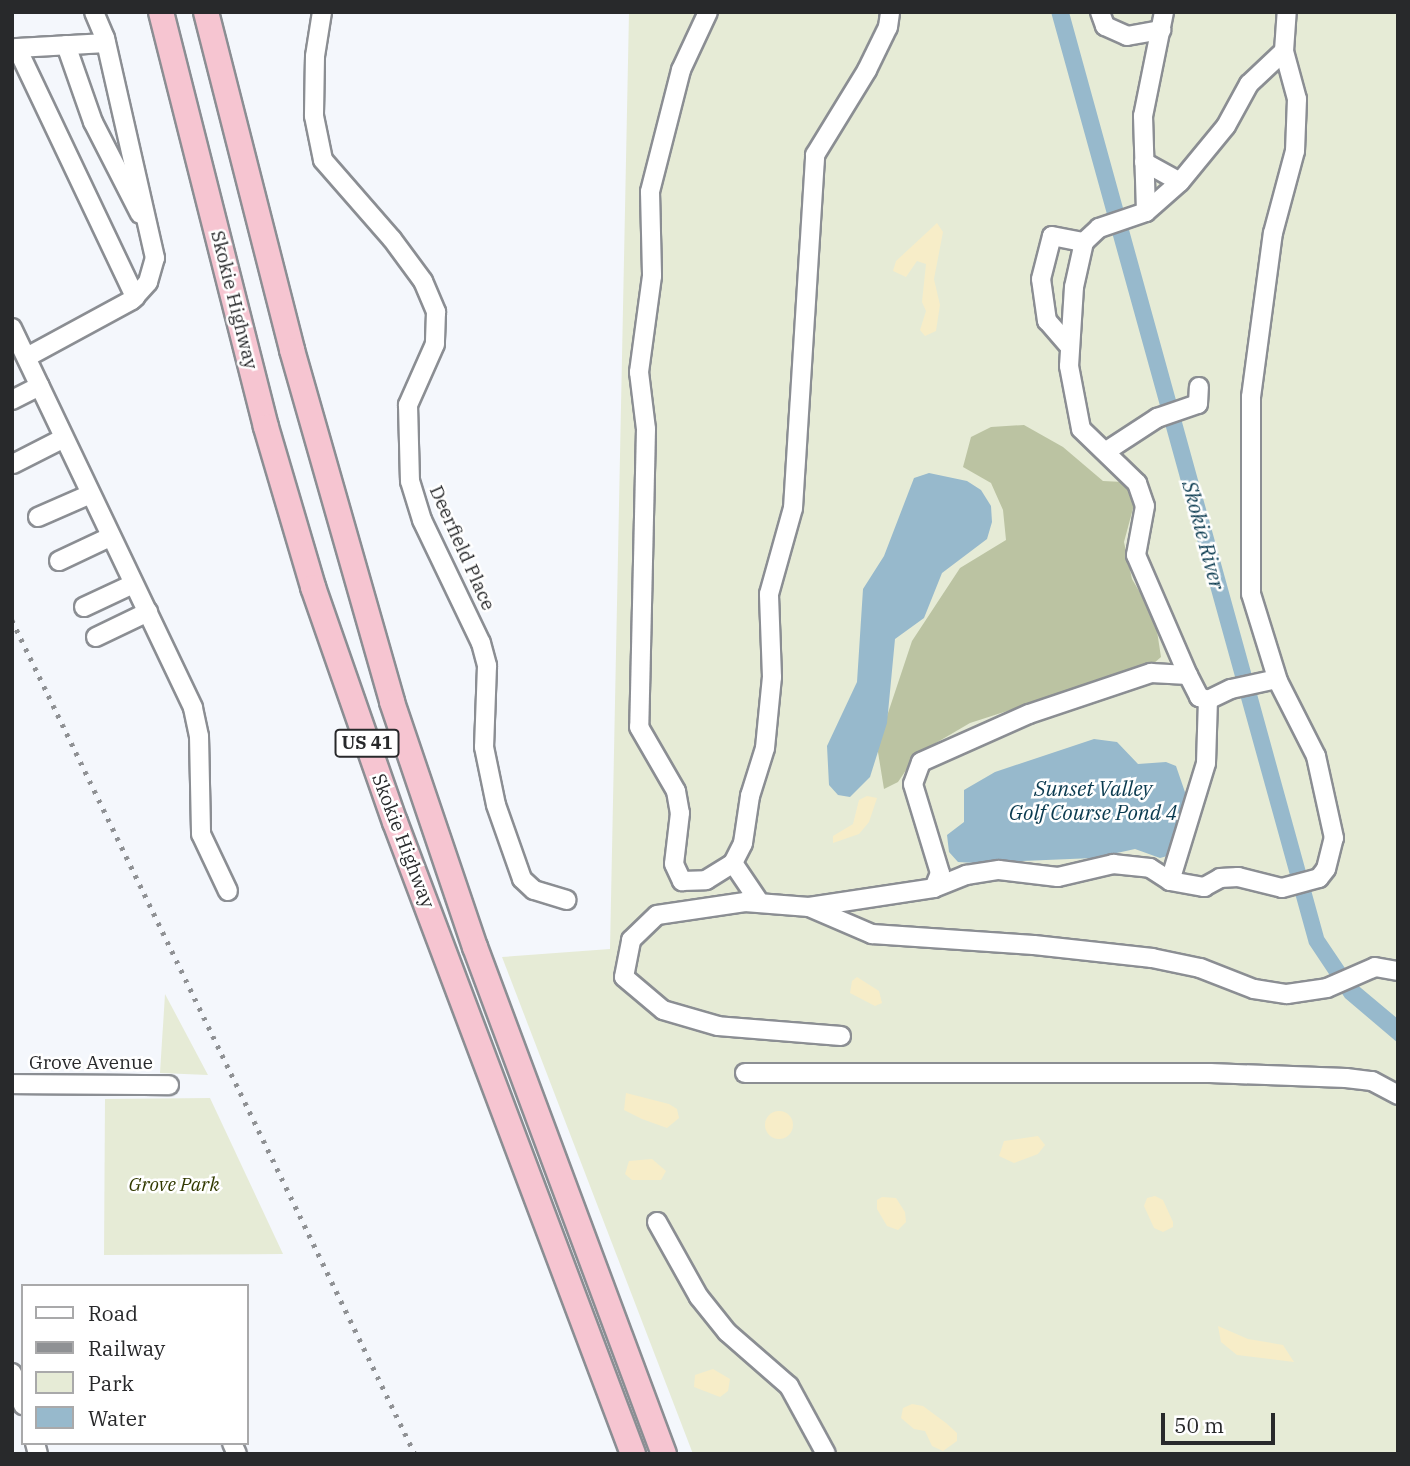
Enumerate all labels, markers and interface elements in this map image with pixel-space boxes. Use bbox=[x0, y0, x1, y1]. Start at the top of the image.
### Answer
street label: Skokie Highway bbox=[206, 228, 262, 372]
water label: Skokie River bbox=[1177, 478, 1231, 592]
street label: Deerfield Place bbox=[424, 482, 500, 614]
road number: US 41 bbox=[334, 728, 400, 758]
street label: Skokie Highway bbox=[367, 771, 439, 911]
water label: Sunset Valley Golf Course Pond 4 bbox=[1009, 775, 1177, 825]
street label: Grove Avenue bbox=[29, 1052, 153, 1074]
park label: Grove Park bbox=[129, 1174, 219, 1196]
legend bbox=[21, 1284, 248, 1445]
text: Road bbox=[88, 1299, 138, 1327]
text: Railway bbox=[88, 1334, 165, 1362]
text: Park bbox=[88, 1369, 134, 1397]
scale bar bbox=[1165, 1400, 1279, 1444]
text: Water bbox=[88, 1404, 146, 1432]
text: 50 m bbox=[1174, 1411, 1224, 1439]

